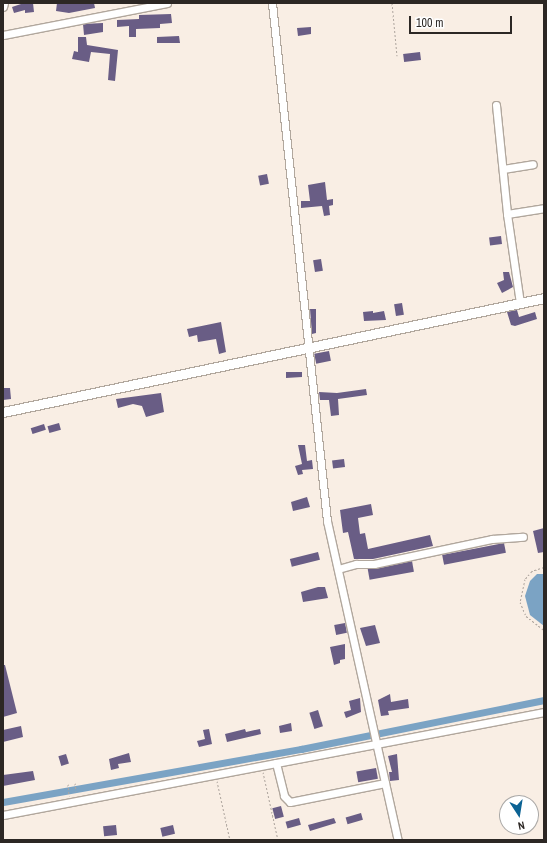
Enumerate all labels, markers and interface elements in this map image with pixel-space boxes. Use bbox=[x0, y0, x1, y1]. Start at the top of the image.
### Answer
scale bar bbox=[411, 8, 514, 34]
text: 100 m bbox=[416, 15, 443, 31]
north arrow bbox=[499, 795, 539, 835]
text: N bbox=[517, 818, 526, 833]

